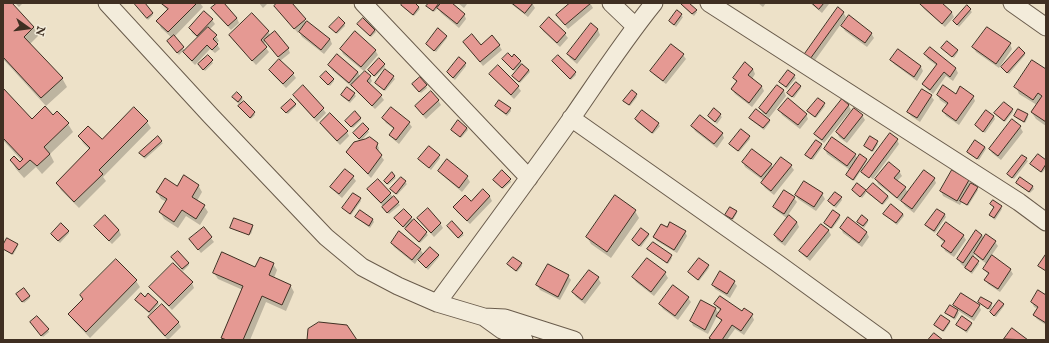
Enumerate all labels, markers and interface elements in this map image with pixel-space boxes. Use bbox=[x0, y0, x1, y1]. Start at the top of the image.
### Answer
north arrow bbox=[8, 8, 48, 48]
text: N bbox=[32, 25, 48, 37]

